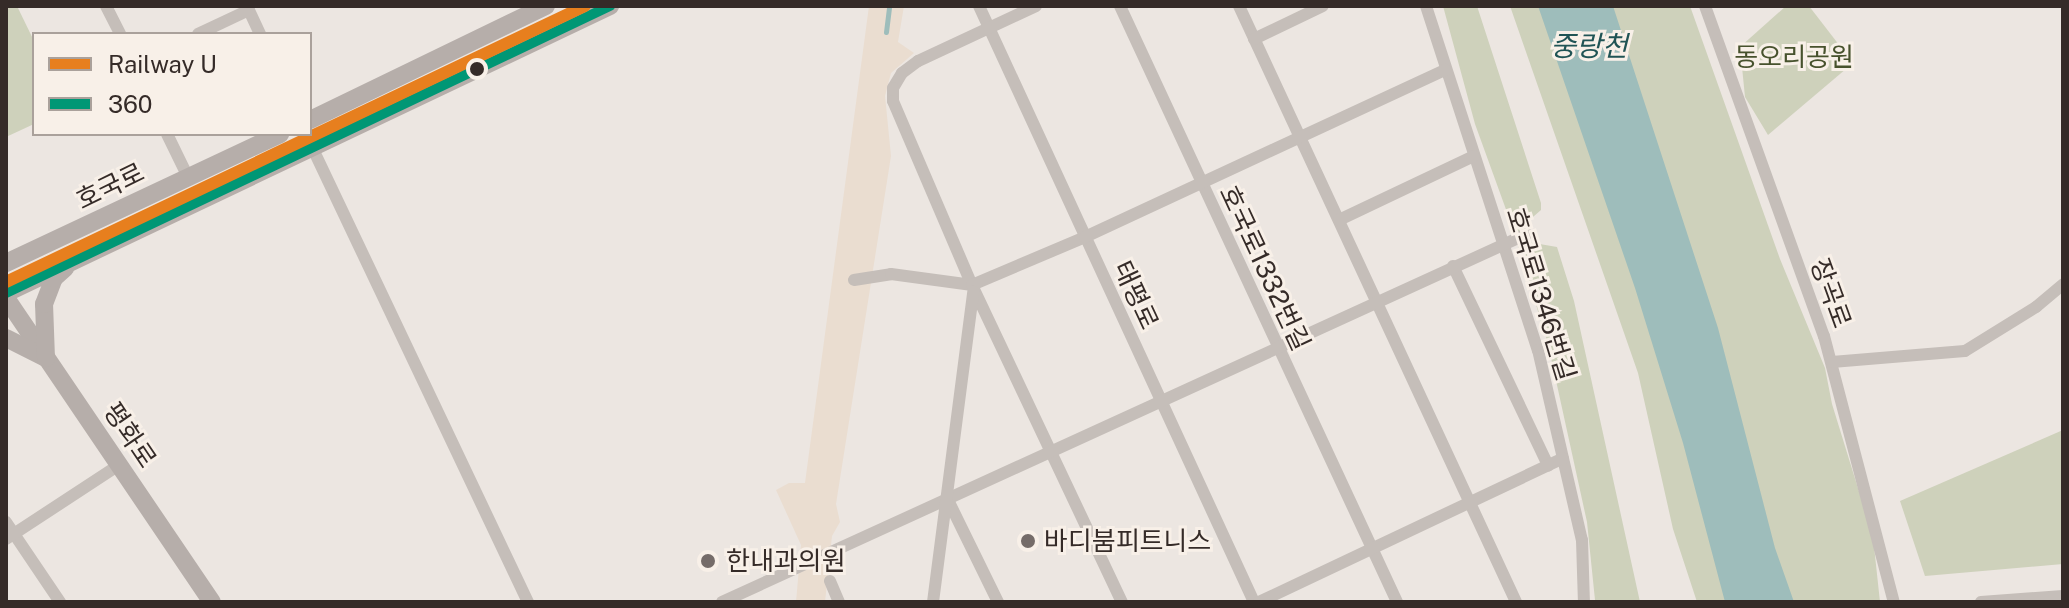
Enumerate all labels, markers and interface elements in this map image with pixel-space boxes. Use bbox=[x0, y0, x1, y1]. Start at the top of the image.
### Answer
water label: 중랑천 bbox=[1550, 29, 1628, 63]
legend bbox=[32, 32, 312, 136]
park label: 동오리공원 bbox=[1734, 41, 1854, 73]
text: Railway U bbox=[108, 50, 217, 78]
unlabelled marker bbox=[469, 61, 485, 77]
text: 360 bbox=[108, 90, 152, 118]
street label: 호국로 bbox=[71, 156, 149, 216]
street label: 호국로1332번길 bbox=[1213, 181, 1317, 355]
street label: 호국로1346번길 bbox=[1500, 204, 1582, 384]
street label: 장곡로 bbox=[1804, 254, 1858, 332]
street label: 태평로 bbox=[1107, 256, 1165, 334]
street label: 평화로 bbox=[97, 397, 163, 473]
place label: 바디붐피트니스 bbox=[1044, 525, 1211, 557]
marker: 바디붐피트니스 bbox=[1019, 532, 1037, 550]
place label: 한내과의원 bbox=[726, 545, 846, 577]
marker: 한내과의원 bbox=[697, 550, 719, 572]

